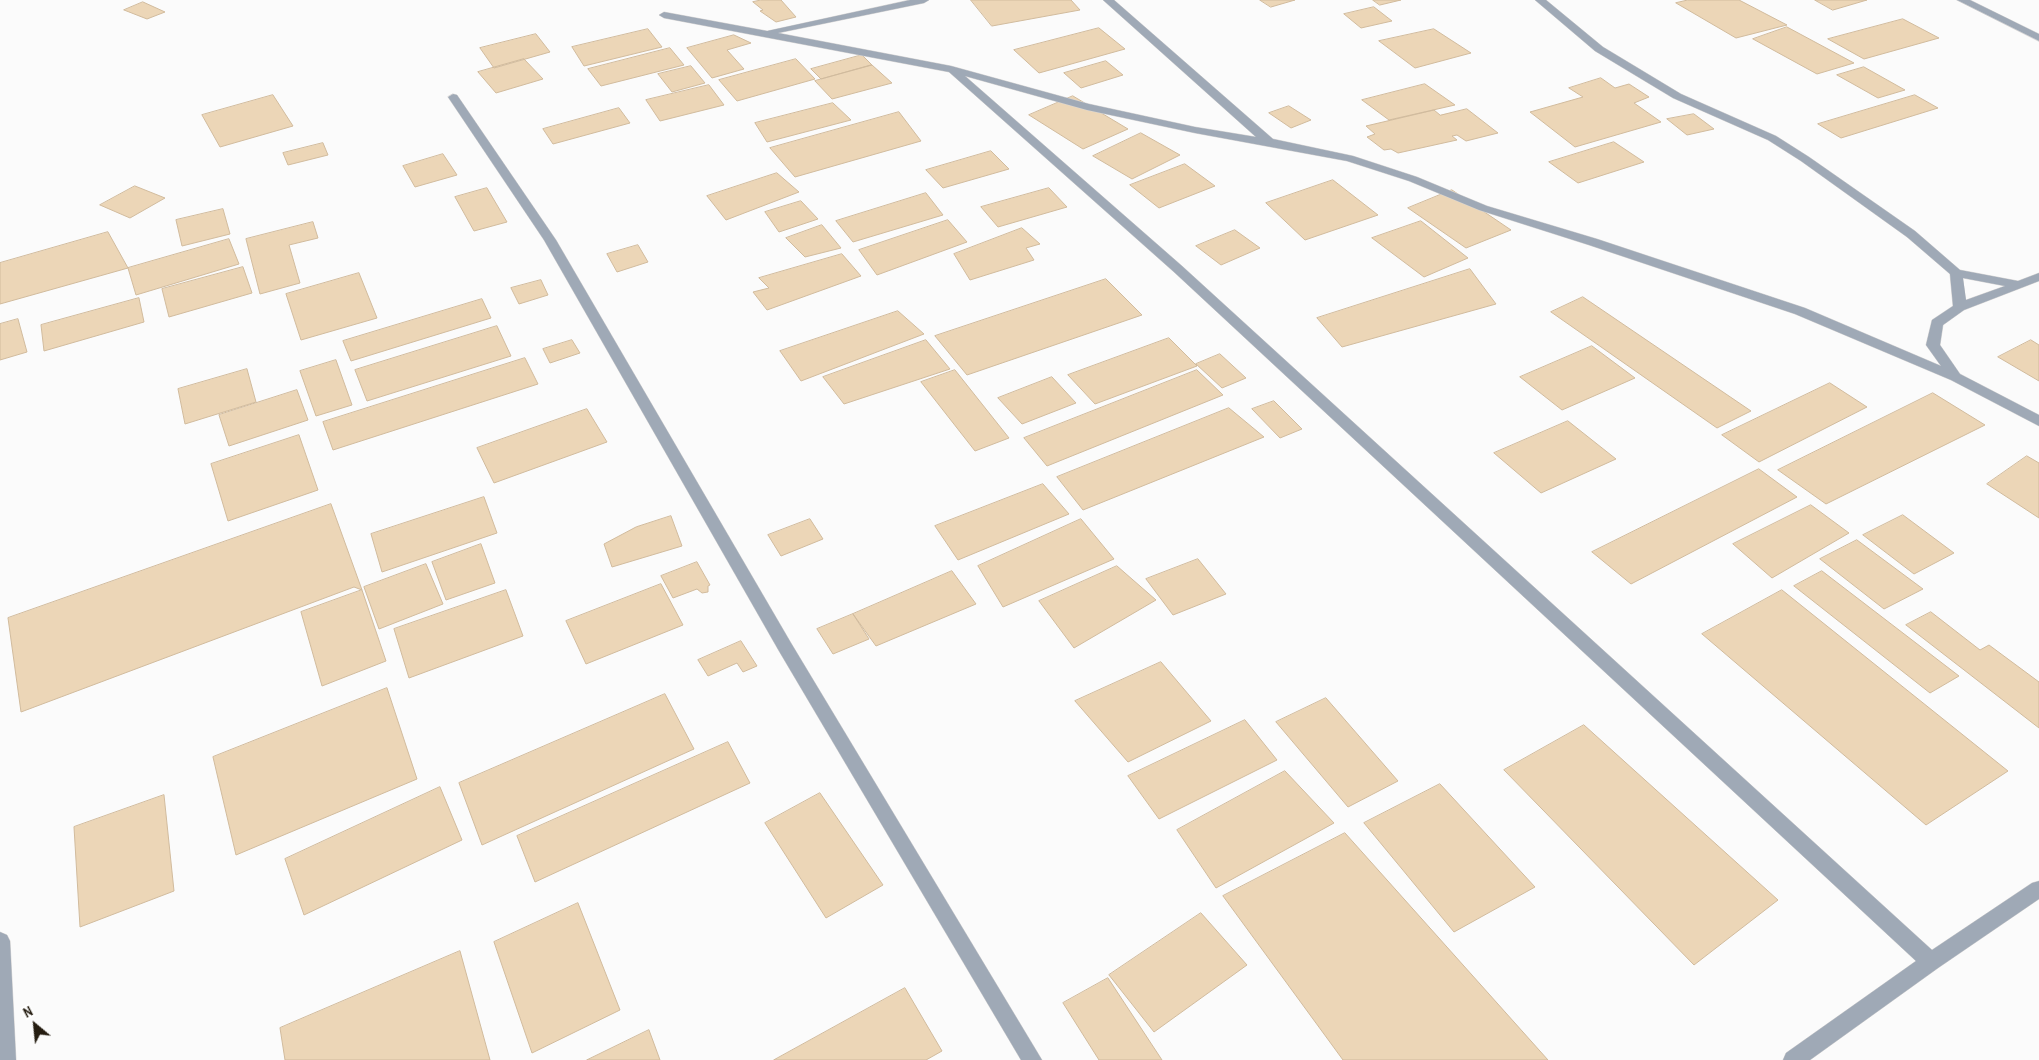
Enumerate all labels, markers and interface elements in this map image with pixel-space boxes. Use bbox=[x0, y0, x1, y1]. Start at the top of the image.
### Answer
north arrow bbox=[10, 1000, 60, 1050]
text: N bbox=[20, 1002, 36, 1022]

